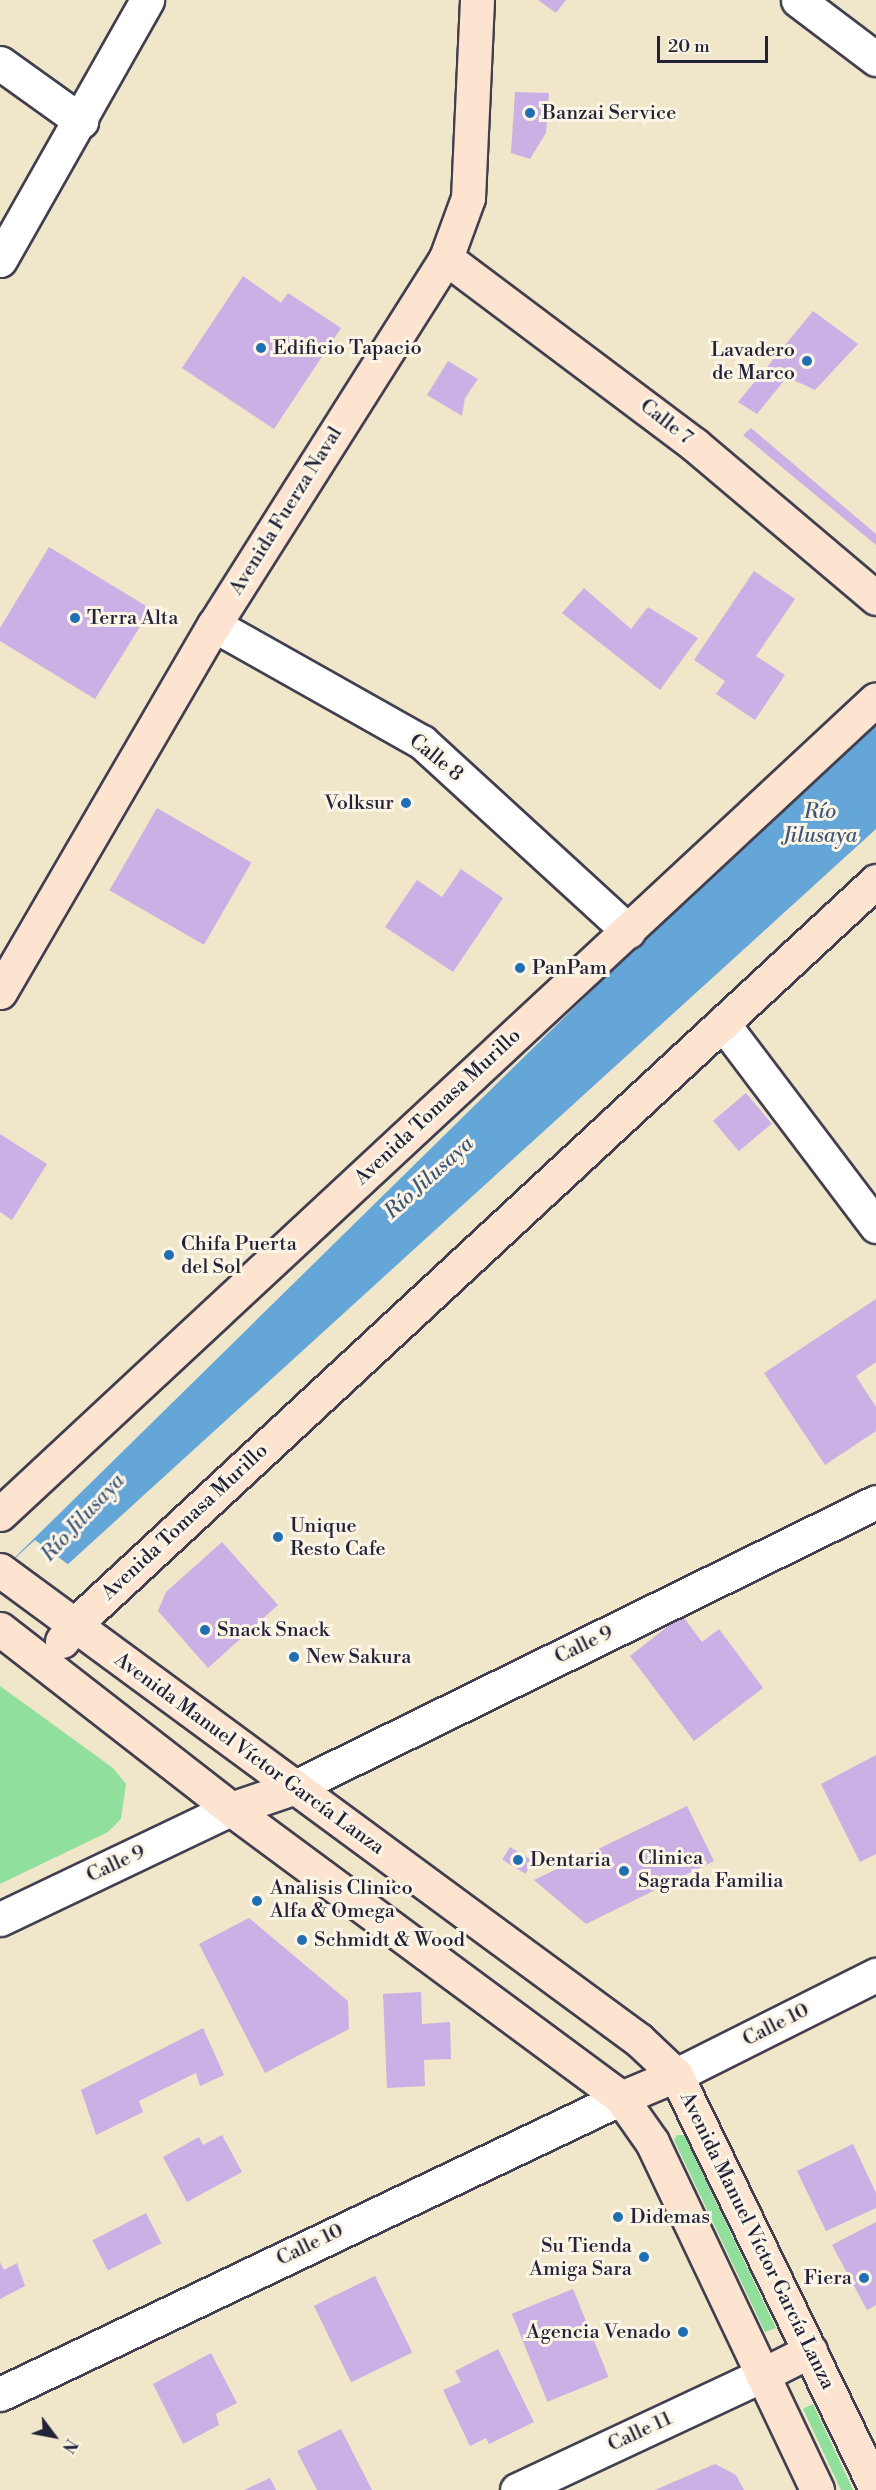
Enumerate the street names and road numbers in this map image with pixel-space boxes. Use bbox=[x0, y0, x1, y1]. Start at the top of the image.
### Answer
street label: Calle 7 bbox=[635, 394, 697, 450]
street label: Avenida Fuerza Naval bbox=[224, 422, 348, 600]
street label: Calle 8 bbox=[404, 729, 468, 787]
street label: Avenida Tomasa Murillo bbox=[350, 1024, 526, 1190]
street label: Avenida Tomasa Murillo bbox=[97, 1439, 273, 1605]
street label: Calle 9 bbox=[551, 1621, 617, 1669]
street label: Avenida Manuel Víctor García Lanza bbox=[109, 1648, 389, 1860]
street label: Calle 9 bbox=[83, 1840, 149, 1888]
street label: Calle 10 bbox=[739, 1998, 813, 2052]
street label: Avenida Manuel Víctor García Lanza bbox=[674, 2088, 840, 2394]
street label: Calle 10 bbox=[273, 2219, 347, 2271]
street label: Calle 11 bbox=[604, 2407, 676, 2457]

